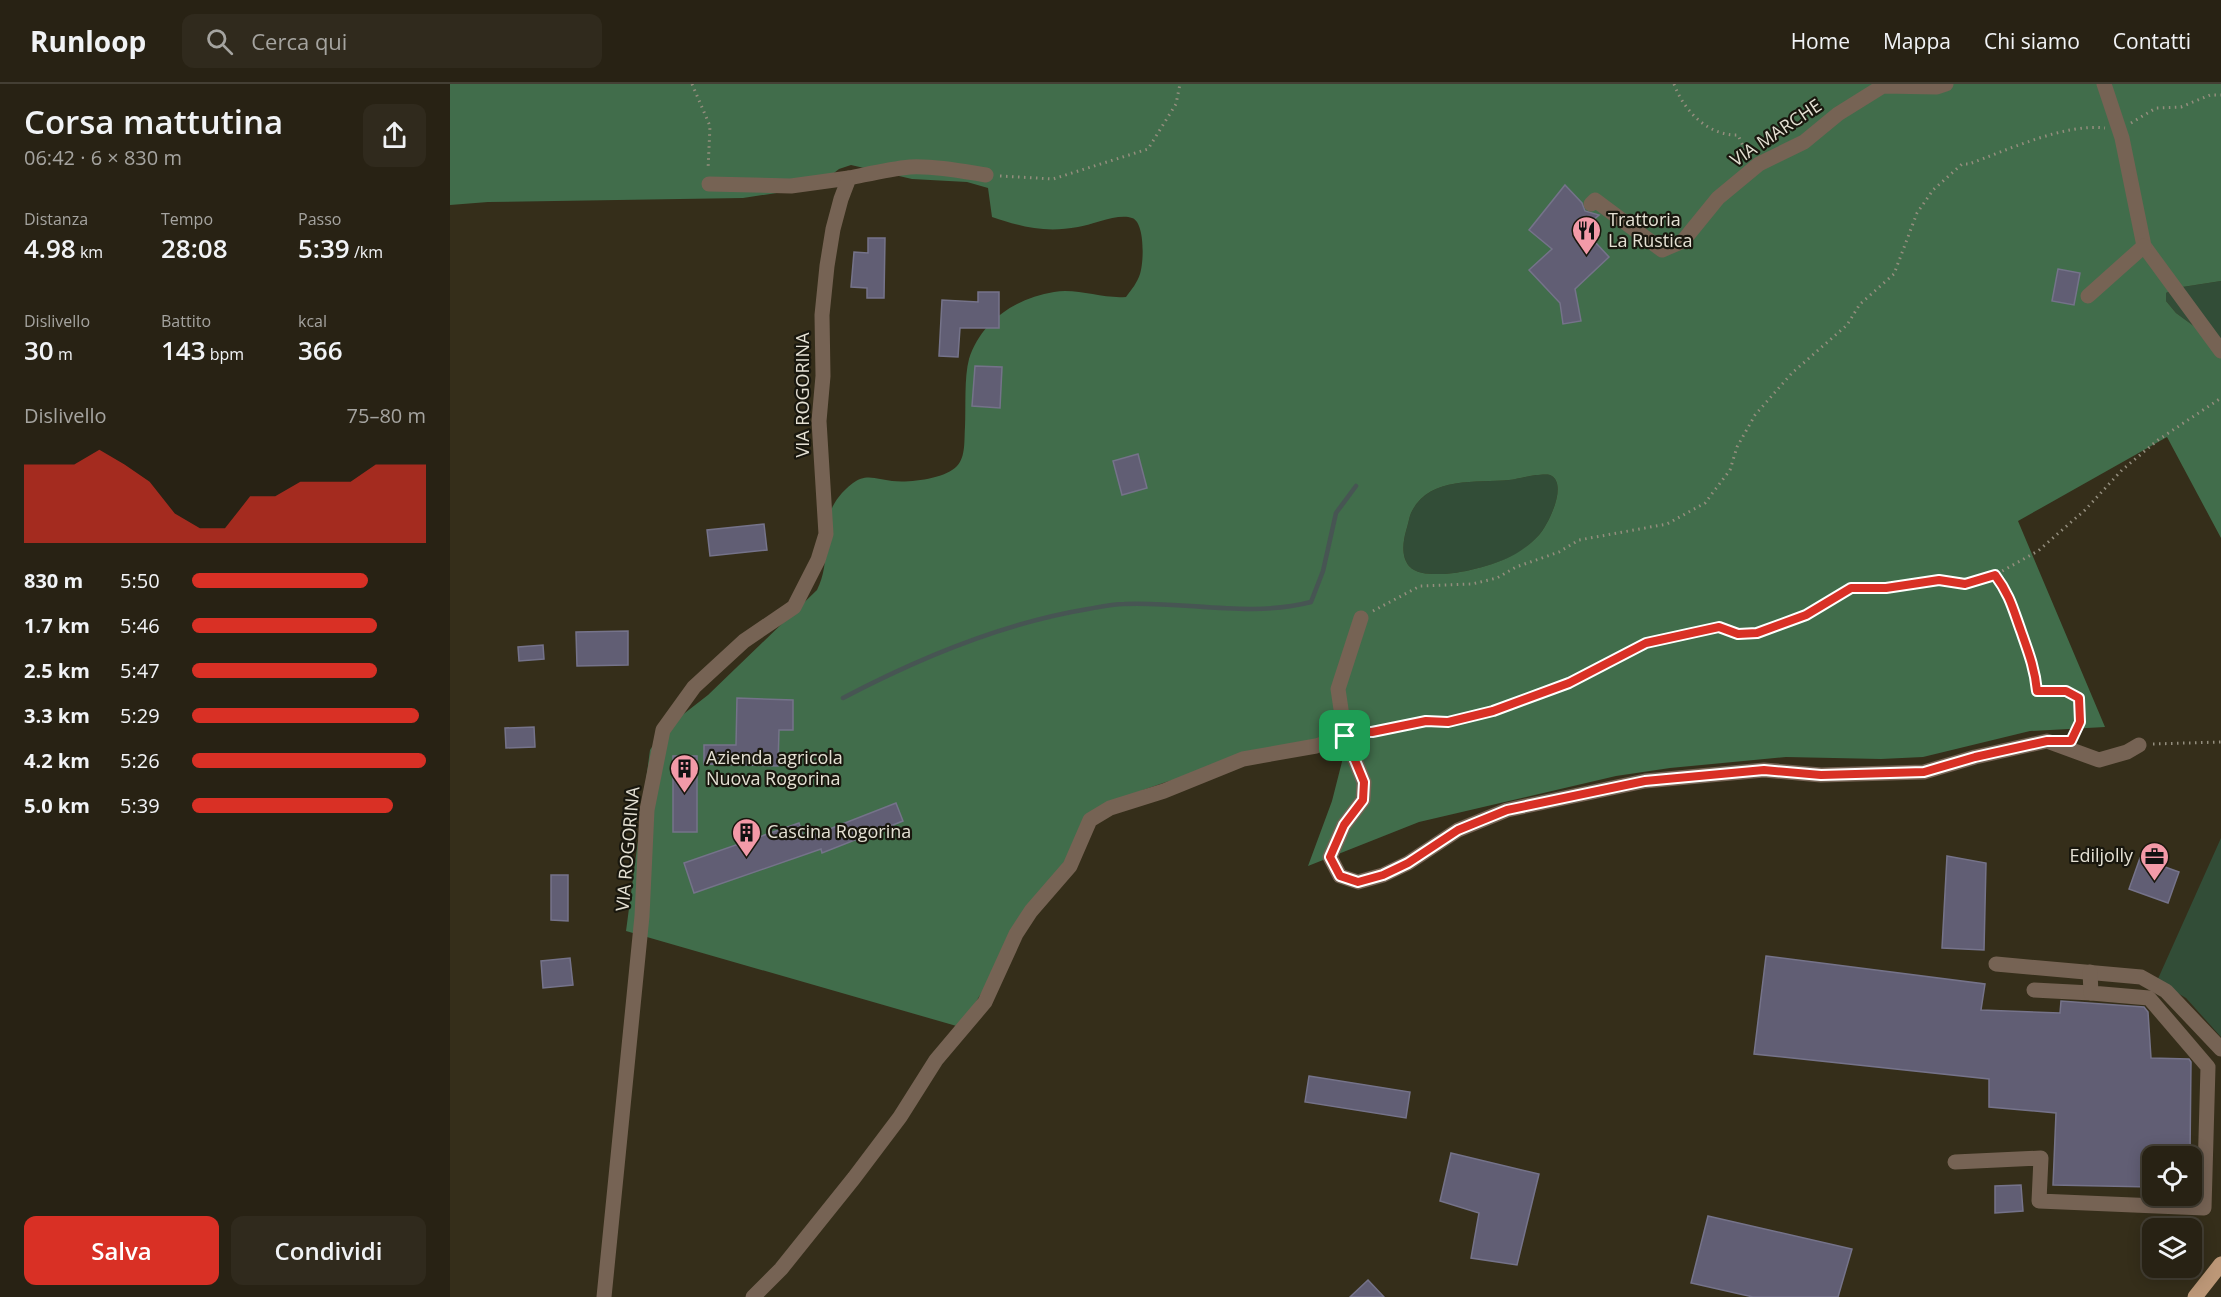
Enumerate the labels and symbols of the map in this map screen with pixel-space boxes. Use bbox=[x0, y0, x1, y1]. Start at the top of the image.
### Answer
street label: VIA MARCHE bbox=[1725, 93, 1826, 172]
place label: Trattoria La Rustica bbox=[1608, 207, 1692, 252]
restaurant icon: Trattoria La Rustica bbox=[1571, 214, 1603, 256]
street label: VIA ROGORINA bbox=[790, 332, 814, 458]
pin bbox=[1319, 710, 1370, 761]
place label: Azienda agricola Nuova Rogorina bbox=[706, 745, 843, 790]
building icon: Azienda agricola Nuova Rogorina bbox=[669, 752, 701, 794]
street label: VIA ROGORINA bbox=[610, 785, 644, 912]
building icon: Cascina Rogorina bbox=[730, 816, 762, 858]
place label: Cascina Rogorina bbox=[767, 819, 911, 843]
office icon: Ediljolly bbox=[2138, 840, 2170, 882]
place label: Ediljolly bbox=[2069, 843, 2134, 867]

